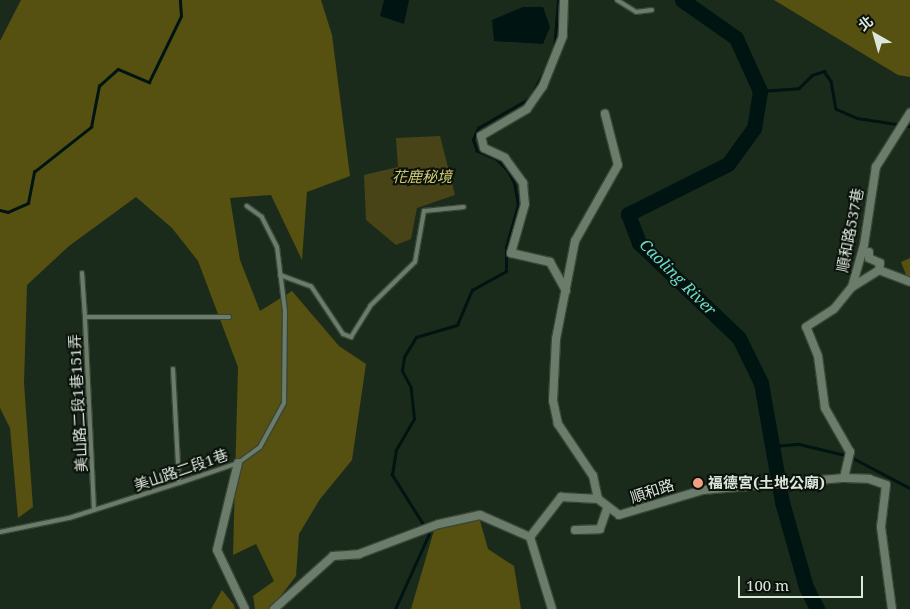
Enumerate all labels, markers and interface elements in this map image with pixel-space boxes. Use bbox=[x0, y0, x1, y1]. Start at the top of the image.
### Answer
north arrow bbox=[850, 10, 900, 60]
text: 北 bbox=[854, 11, 877, 35]
park label: 花鹿秘境 bbox=[392, 168, 452, 186]
street label: 順和路537巷 bbox=[833, 186, 867, 274]
water label: Caoling River bbox=[636, 235, 720, 319]
street label: 美山路二段1巷151弄 bbox=[65, 333, 91, 473]
street label: 美山路二段1巷 bbox=[132, 445, 230, 495]
place label: 福德宮(土地公廟) bbox=[708, 474, 825, 492]
street label: 順和路 bbox=[628, 475, 676, 507]
marker: 福德宮(土地公廟) bbox=[692, 477, 704, 489]
scale bar bbox=[740, 566, 865, 598]
text: 100 m bbox=[746, 575, 789, 595]

